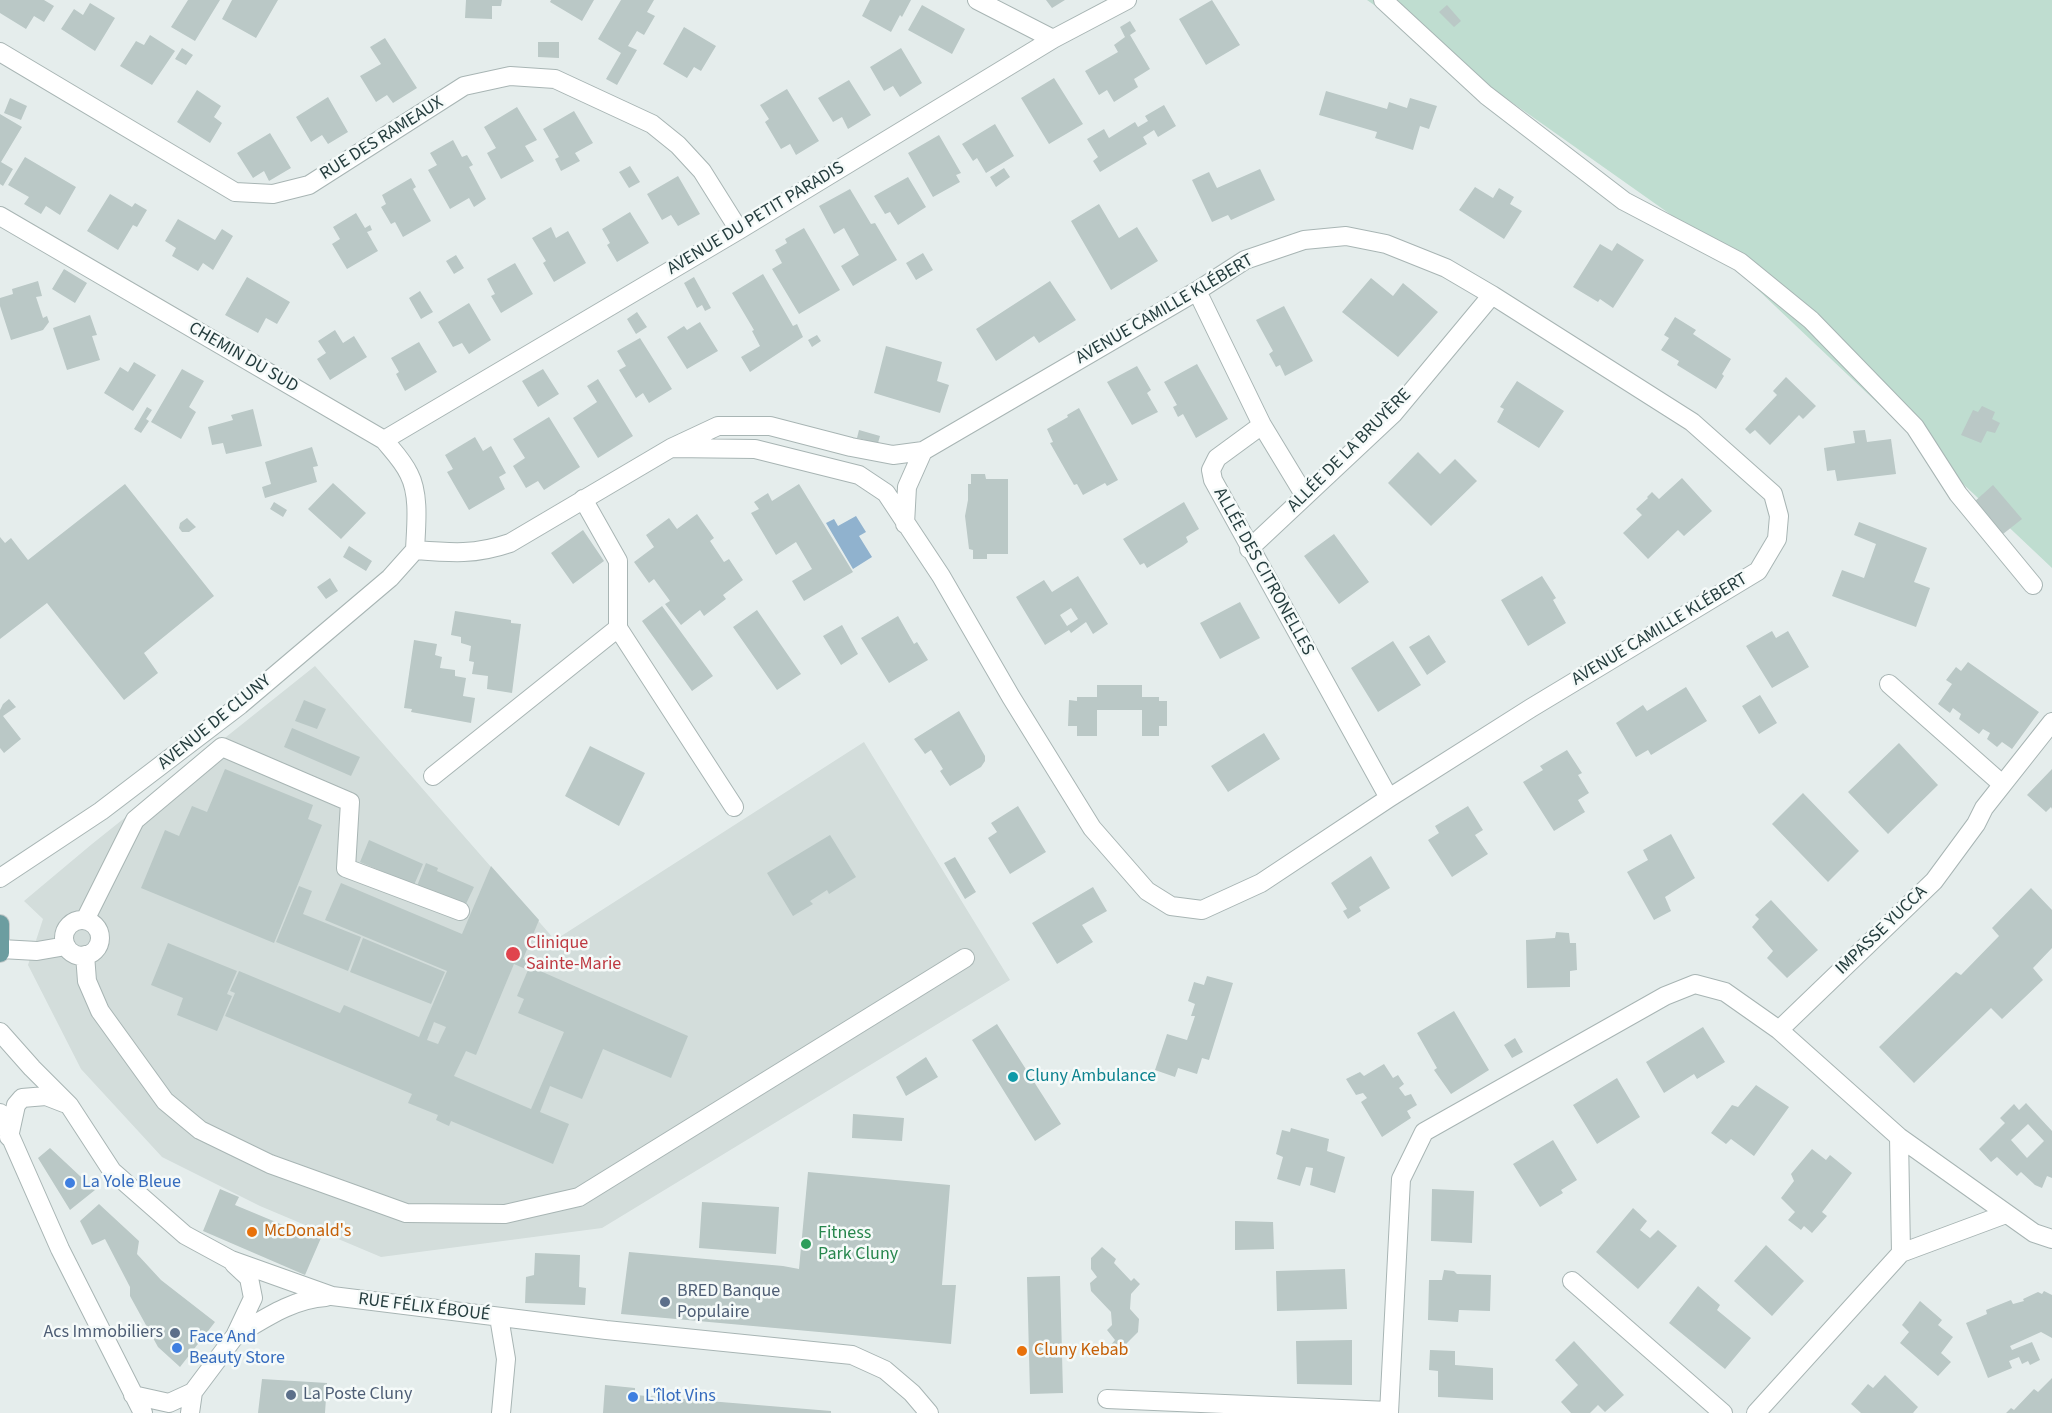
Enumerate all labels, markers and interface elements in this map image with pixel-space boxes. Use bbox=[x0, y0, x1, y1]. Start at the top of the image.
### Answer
street label: RUE DES RAMEAUX bbox=[316, 92, 448, 186]
street label: AVENUE DU PETIT PARADIS bbox=[664, 158, 848, 280]
street label: AVENUE CAMILLE KLÉBERT bbox=[1072, 250, 1258, 370]
street label: CHEMIN DU SUD bbox=[184, 318, 302, 398]
street label: ALLÉE DE LA BRUYÈRE bbox=[1284, 385, 1416, 517]
street label: ALLÉE DES CITRONELLES bbox=[1208, 484, 1318, 660]
street label: AVENUE CAMILLE KLÉBERT bbox=[1568, 569, 1752, 691]
street label: AVENUE DE CLUNY bbox=[154, 671, 276, 775]
street label: IMPASSE YUCCA bbox=[1832, 882, 1932, 980]
place label: Clinique Sainte-Marie bbox=[526, 933, 621, 976]
marker: Clinique Sainte-Marie bbox=[504, 945, 522, 963]
place label: Cluny Ambulance bbox=[1025, 1066, 1156, 1088]
marker: Cluny Ambulance bbox=[1006, 1070, 1020, 1084]
place label: La Yole Bleue bbox=[82, 1172, 181, 1194]
marker: La Yole Bleue bbox=[63, 1176, 77, 1190]
place label: McDonald's bbox=[264, 1221, 351, 1243]
place label: Fitness Park Cluny bbox=[818, 1223, 898, 1266]
marker: McDonald's bbox=[245, 1225, 259, 1239]
marker: Fitness Park Cluny bbox=[799, 1237, 813, 1251]
place label: BRED Banque Populaire bbox=[677, 1281, 780, 1324]
street label: RUE FÉLIX ÉBOUÉ bbox=[357, 1289, 491, 1327]
marker: BRED Banque Populaire bbox=[658, 1295, 672, 1309]
place label: Acs Immobiliers bbox=[43, 1322, 163, 1344]
marker: Acs Immobiliers bbox=[168, 1326, 182, 1340]
place label: Face And Beauty Store bbox=[189, 1327, 285, 1370]
place label: Cluny Kebab bbox=[1034, 1340, 1128, 1362]
marker: Face And Beauty Store bbox=[170, 1341, 184, 1355]
marker: Cluny Kebab bbox=[1015, 1344, 1029, 1358]
place label: La Poste Cluny bbox=[303, 1384, 412, 1406]
place label: L'îlot Vins bbox=[645, 1386, 716, 1408]
marker: La Poste Cluny bbox=[284, 1388, 298, 1402]
marker: L'îlot Vins bbox=[626, 1390, 640, 1404]

